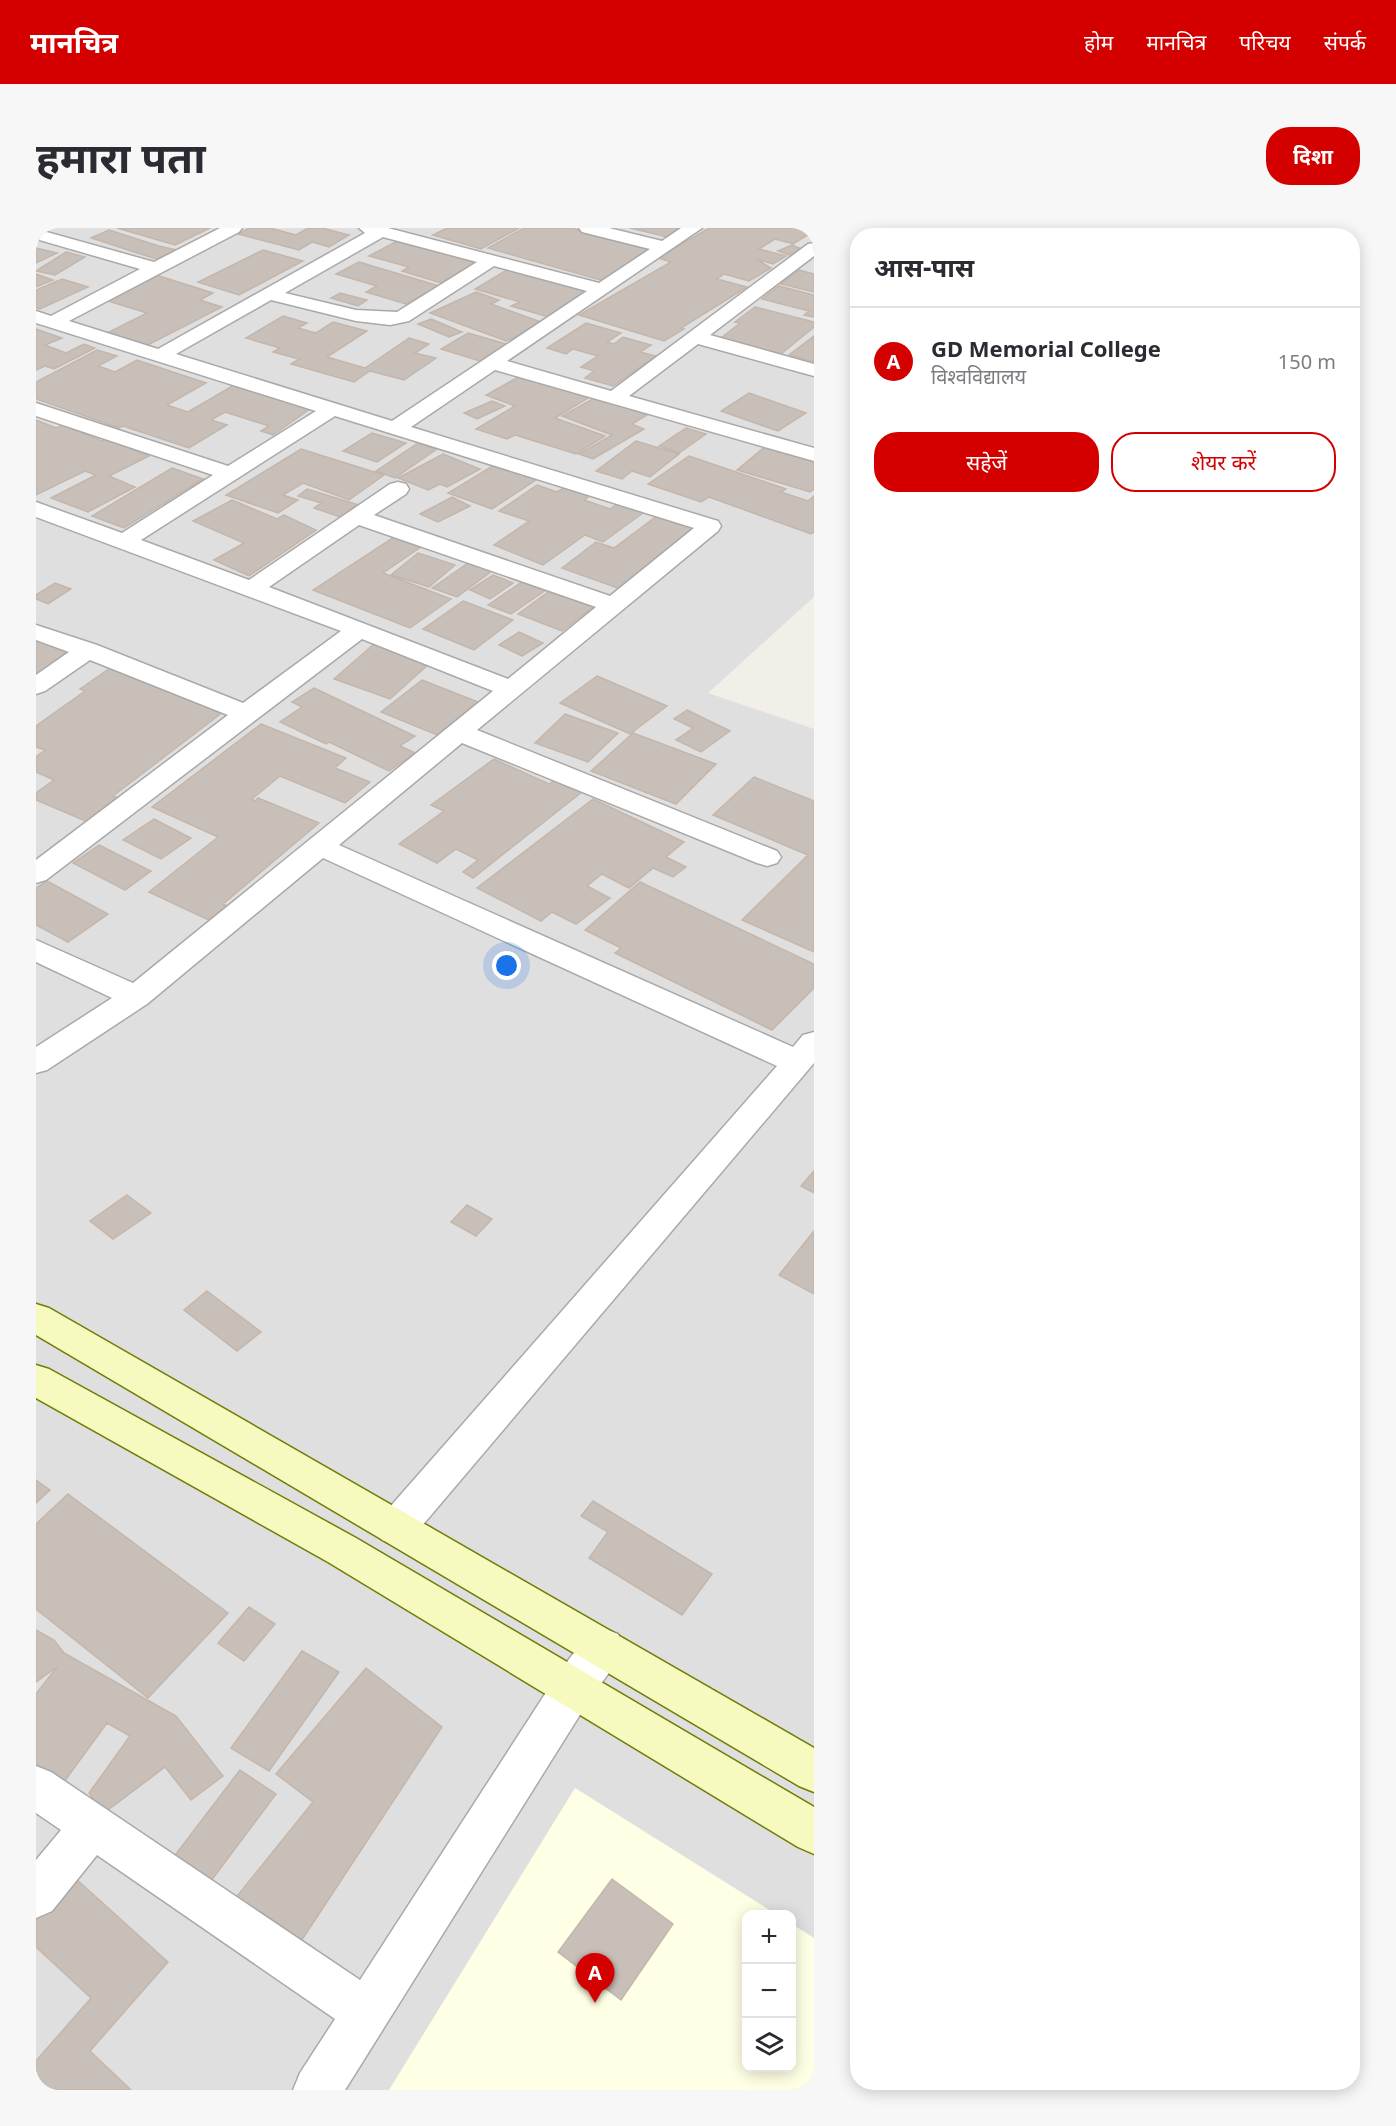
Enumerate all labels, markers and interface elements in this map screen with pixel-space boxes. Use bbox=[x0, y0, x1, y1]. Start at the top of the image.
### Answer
text: मानचित्र bbox=[30, 23, 118, 61]
text: होम bbox=[1084, 28, 1113, 56]
text: मानचित्र bbox=[1146, 28, 1206, 56]
text: परिचय bbox=[1239, 28, 1291, 56]
text: संपर्क bbox=[1324, 28, 1366, 56]
button: दिशा bbox=[1266, 127, 1360, 185]
text: हमारा पता bbox=[36, 128, 206, 185]
text: आस-पास bbox=[874, 249, 974, 285]
text: GD Memorial College bbox=[931, 333, 1161, 363]
text: A bbox=[887, 348, 900, 375]
text: 150 m bbox=[1278, 348, 1336, 375]
text: विश्वविद्यालय bbox=[931, 363, 1026, 390]
button: सहेजें bbox=[874, 432, 1099, 492]
button: शेयर करें bbox=[1111, 432, 1336, 492]
your location bbox=[492, 951, 521, 980]
map controls bbox=[742, 1910, 796, 2072]
button: + bbox=[742, 1910, 796, 1964]
pin: A bbox=[576, 1954, 614, 2003]
button: − bbox=[742, 1964, 796, 2018]
button: layers bbox=[742, 2018, 796, 2072]

